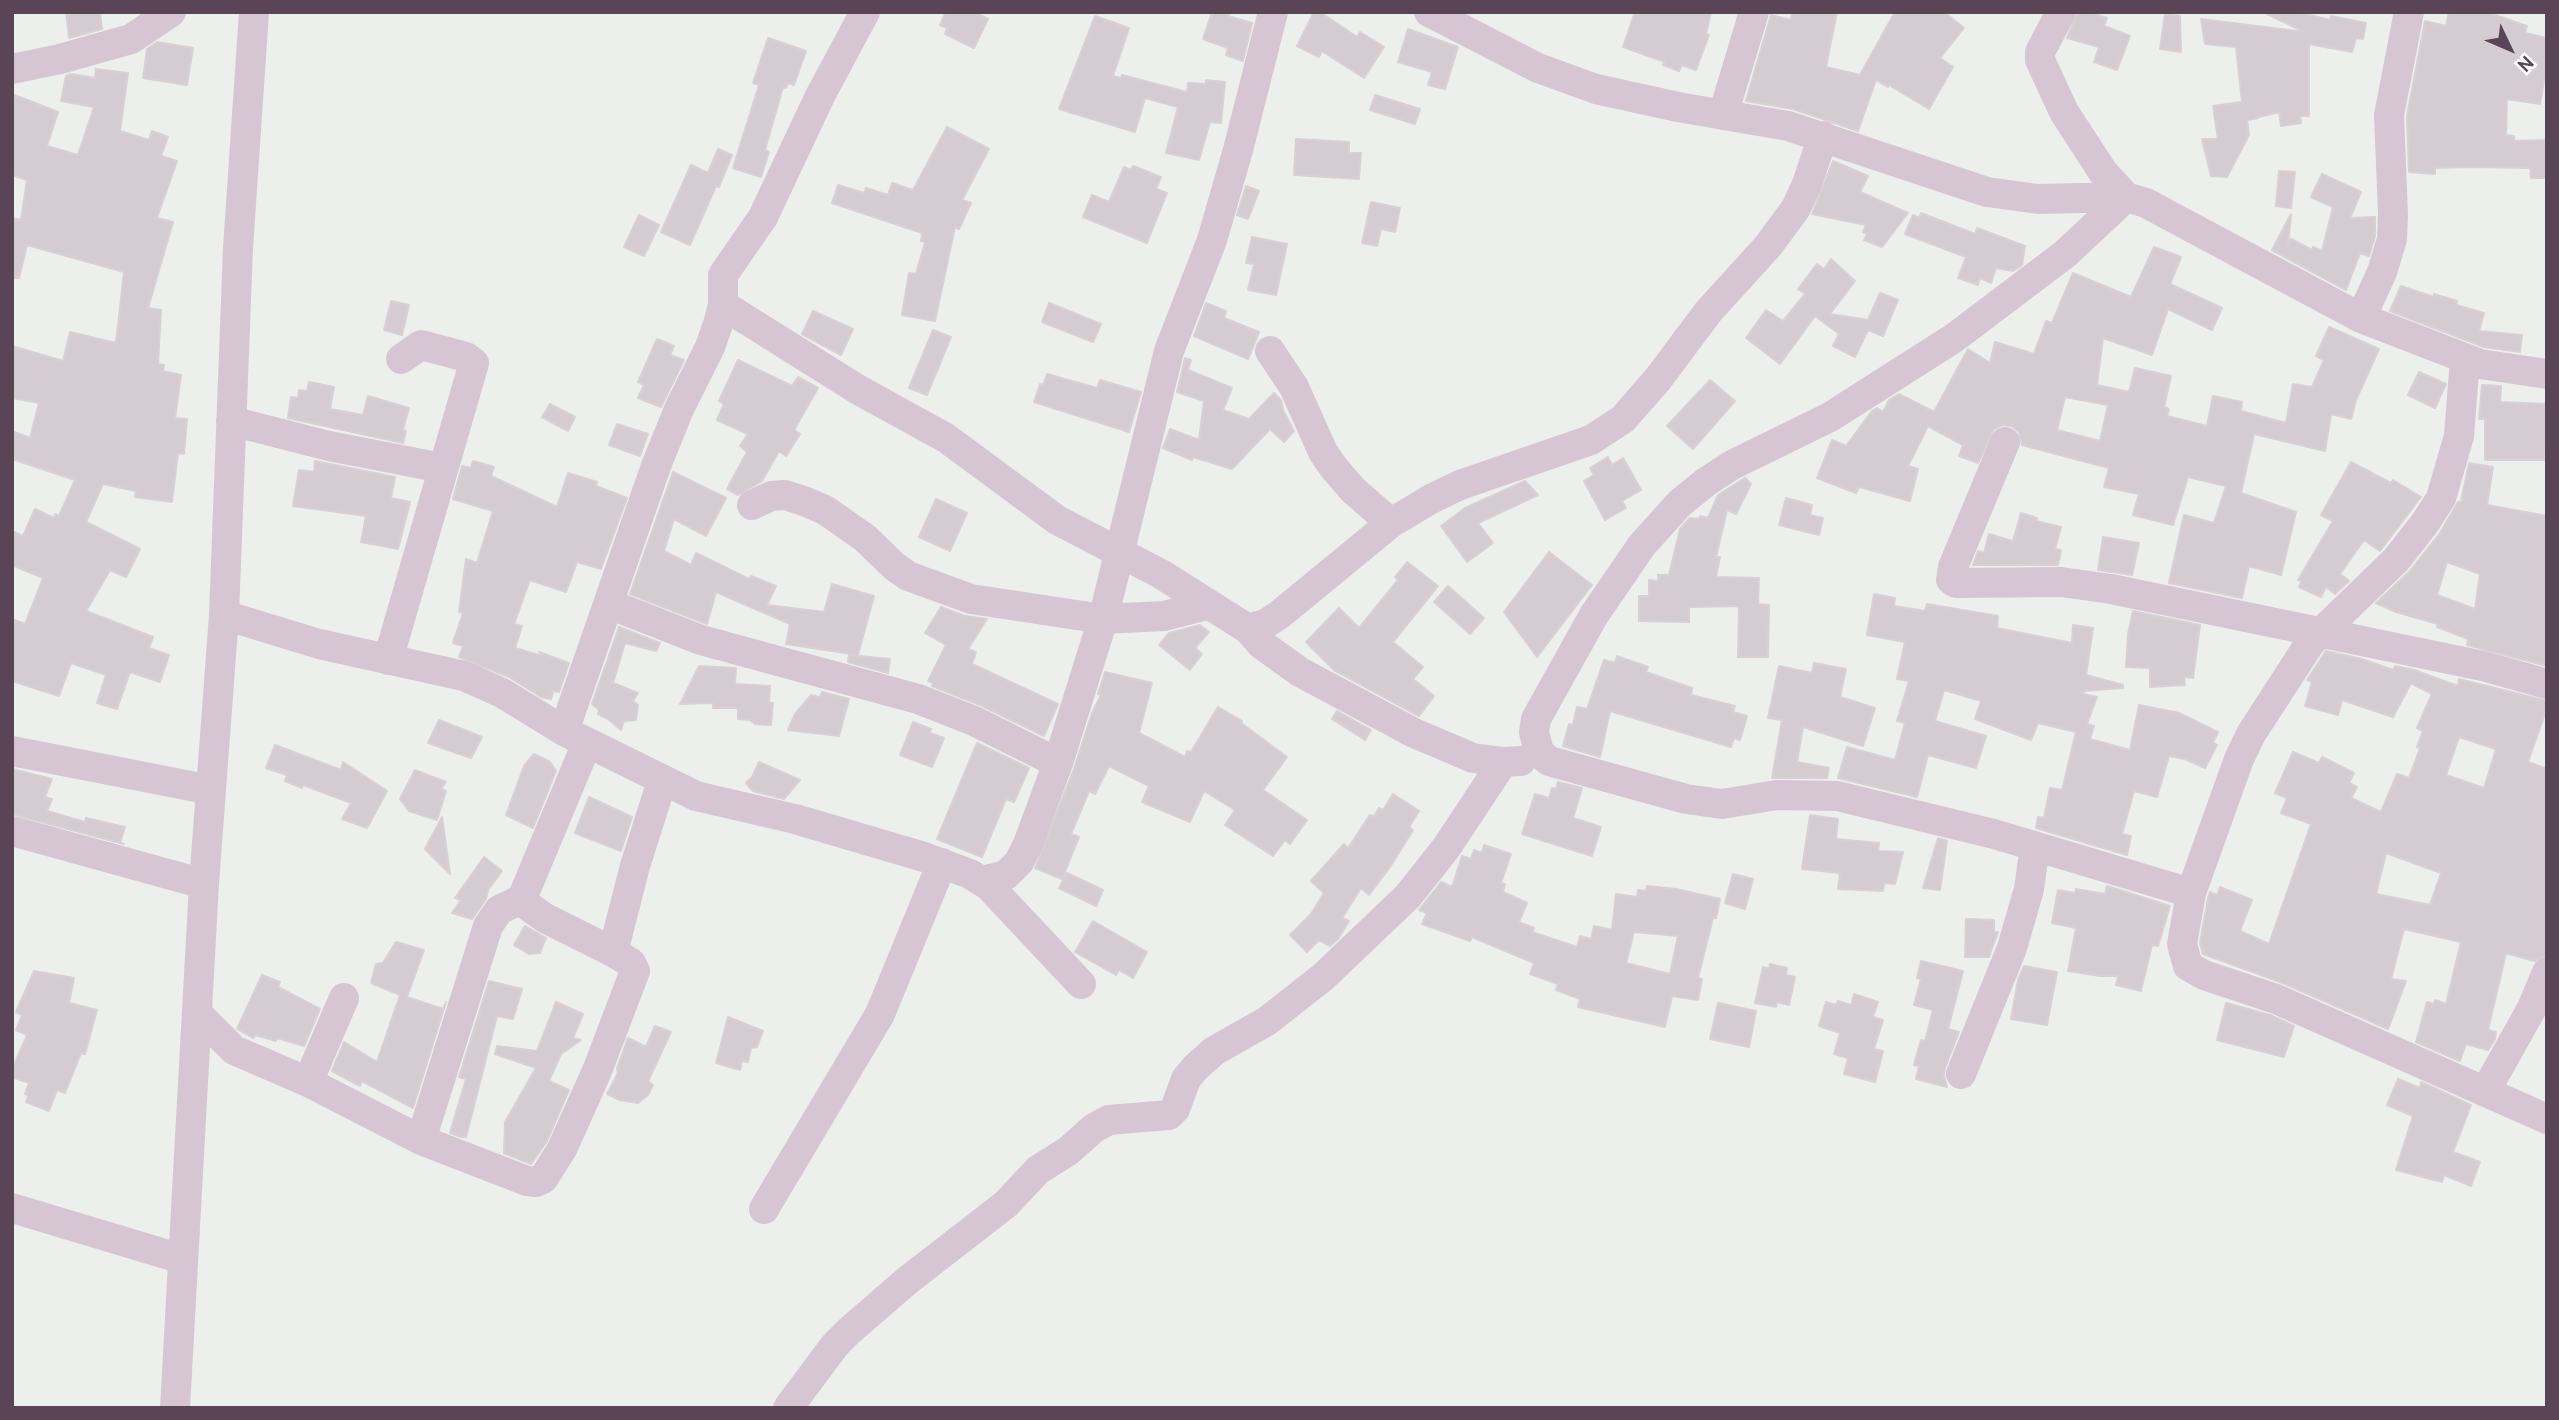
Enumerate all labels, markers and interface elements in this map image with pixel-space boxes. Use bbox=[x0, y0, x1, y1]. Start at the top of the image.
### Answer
north arrow bbox=[2475, 14, 2545, 84]
text: N bbox=[2513, 51, 2538, 77]

